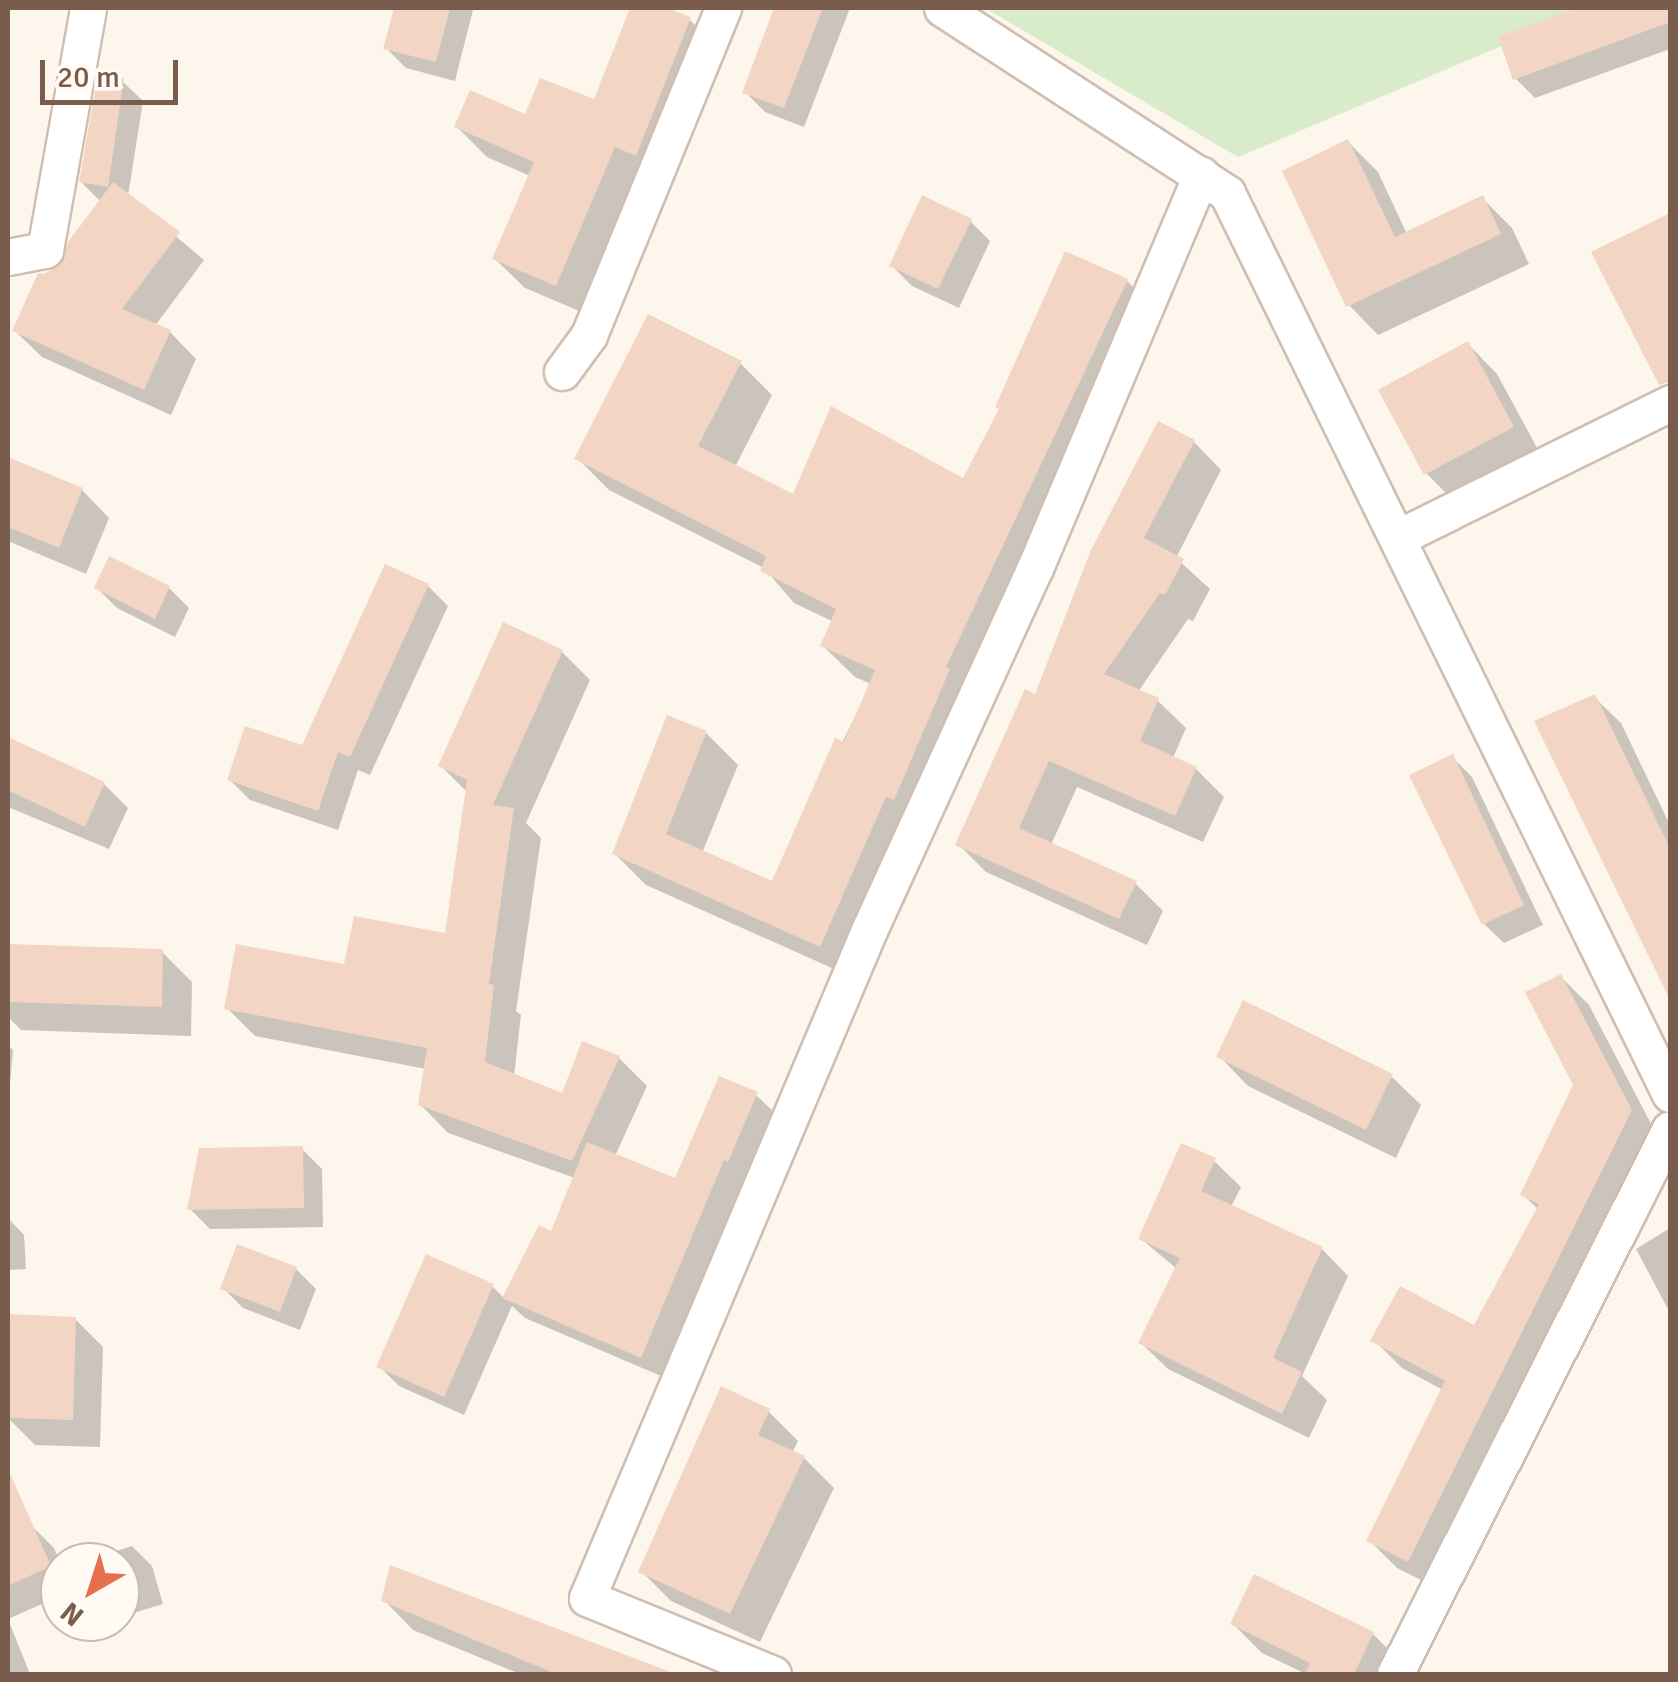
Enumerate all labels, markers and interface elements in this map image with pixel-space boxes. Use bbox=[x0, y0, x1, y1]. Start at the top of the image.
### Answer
scale bar bbox=[45, 40, 182, 102]
text: 20 m bbox=[57, 59, 120, 96]
north arrow bbox=[40, 1542, 140, 1642]
text: N bbox=[54, 1594, 91, 1633]

